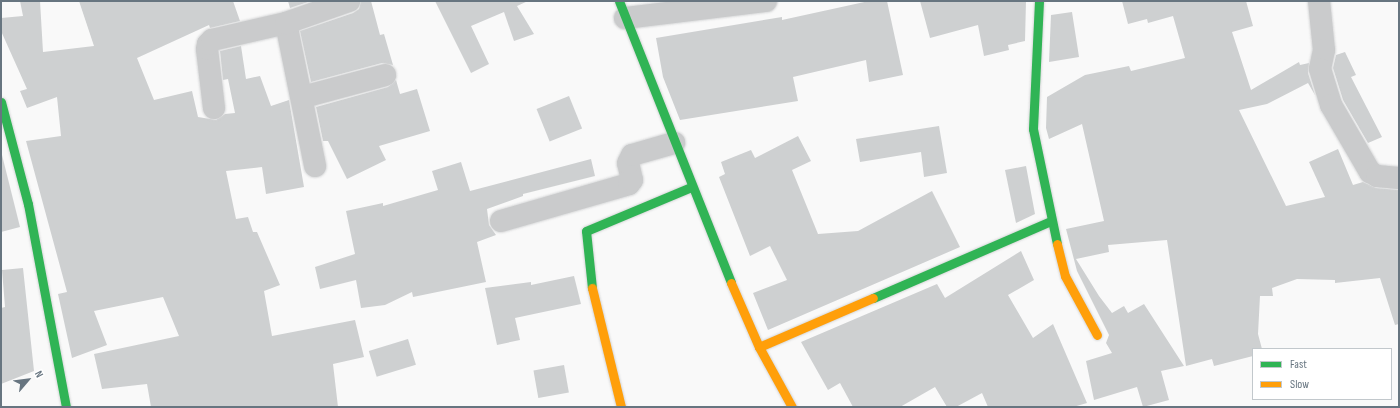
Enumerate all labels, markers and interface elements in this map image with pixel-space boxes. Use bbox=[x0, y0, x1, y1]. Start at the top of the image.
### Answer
legend bbox=[1252, 348, 1392, 400]
text: Fast bbox=[1290, 357, 1307, 372]
north arrow bbox=[8, 360, 48, 400]
text: N bbox=[32, 368, 46, 380]
text: Slow bbox=[1290, 377, 1309, 392]

